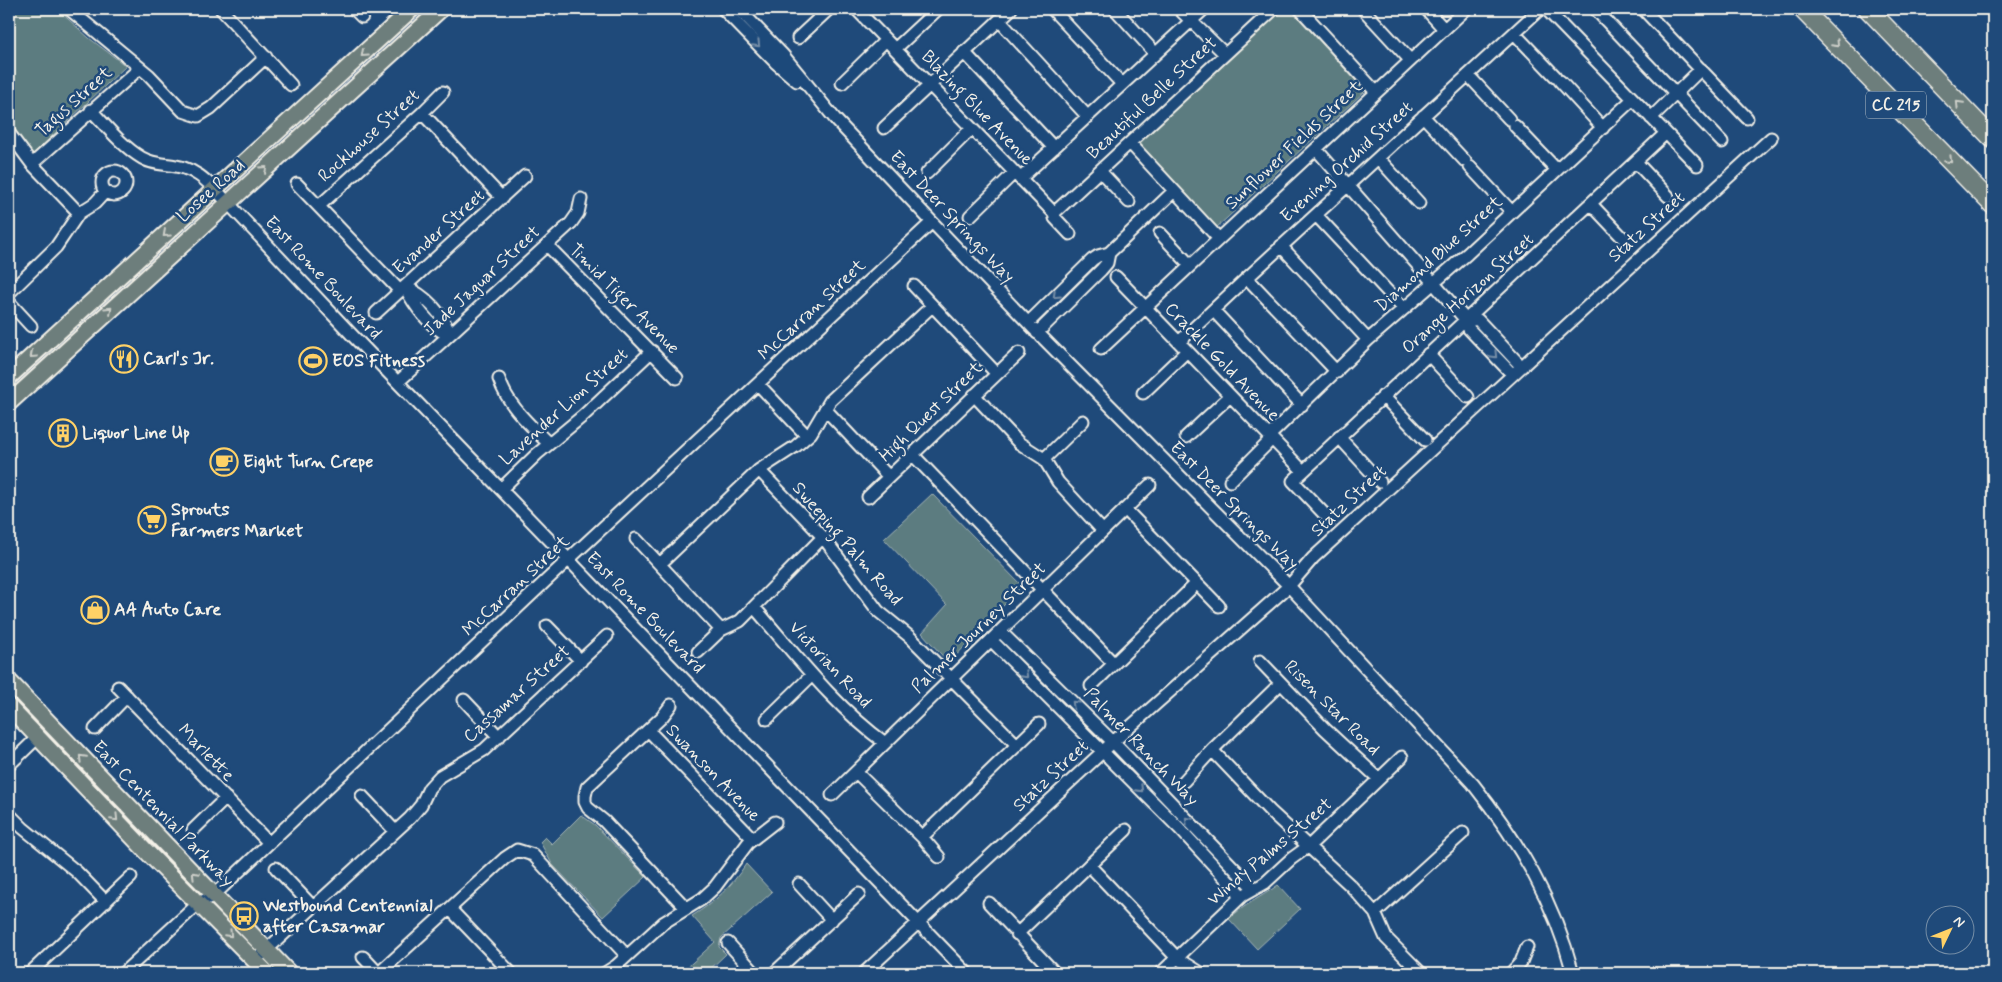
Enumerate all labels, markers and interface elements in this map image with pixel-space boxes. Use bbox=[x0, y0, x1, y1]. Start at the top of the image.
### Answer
street label: Beautiful Belle Street bbox=[1082, 31, 1222, 165]
one-way arrow bbox=[751, 38, 760, 47]
one-way arrow bbox=[1830, 38, 1839, 47]
street label: Blazing Blue Avenue bbox=[914, 45, 1038, 172]
one-way arrow bbox=[360, 48, 369, 57]
street label: Tagus Street bbox=[30, 61, 119, 144]
street label: Sunflower Fields Street bbox=[1220, 75, 1368, 215]
street label: Rockhouse Street bbox=[313, 84, 425, 188]
road number: CC 215 bbox=[1866, 92, 1926, 118]
street label: Evening Orchid Street bbox=[1275, 96, 1419, 228]
one-way arrow bbox=[1956, 100, 1965, 109]
street label: East Deer Springs Way bbox=[884, 145, 1020, 289]
street label: Losee Road bbox=[172, 154, 250, 228]
one-way arrow bbox=[1944, 154, 1953, 163]
one-way arrow bbox=[258, 166, 267, 175]
street label: Evander Street bbox=[388, 184, 490, 280]
street label: Statz Street bbox=[1603, 186, 1691, 268]
street label: Diamond Blue Street bbox=[1370, 190, 1508, 318]
street label: East Rome Boulevard bbox=[259, 211, 387, 345]
street label: Jade Jaguar Street bbox=[418, 220, 546, 342]
one-way arrow bbox=[163, 228, 172, 237]
street label: Orange Horizon Street bbox=[1397, 228, 1540, 361]
street label: Timid Tiger Avenue bbox=[562, 238, 685, 361]
street label: McCarran Street bbox=[753, 254, 871, 366]
one-way arrow bbox=[1053, 289, 1062, 298]
street label: Crackle Gold Avenue bbox=[1159, 297, 1285, 427]
one-way arrow bbox=[103, 307, 112, 316]
street label: Lavender Lion Street bbox=[495, 343, 634, 471]
restaurant icon: Carl's Jr. bbox=[109, 344, 139, 374]
sports icon: EOS Fitness bbox=[298, 346, 328, 376]
place label: Carl's Jr. bbox=[143, 347, 214, 371]
one-way arrow bbox=[30, 349, 39, 358]
place label: EOS Fitness bbox=[332, 349, 425, 373]
one-way arrow bbox=[1488, 349, 1497, 358]
street label: High Quest Street bbox=[874, 356, 990, 469]
building icon: Liquor Line Up bbox=[48, 418, 78, 448]
place label: Liquor Line Up bbox=[82, 421, 190, 445]
street label: East Deer Springs Way bbox=[1164, 436, 1304, 576]
cafe icon: Eight Turn Crepe bbox=[209, 447, 239, 477]
place label: Eight Turn Crepe bbox=[243, 450, 373, 474]
street label: Statz Street bbox=[1306, 459, 1392, 542]
street label: Sweeping Palm Road bbox=[785, 477, 908, 612]
place label: Sprouts Farmers Market bbox=[171, 498, 304, 543]
supermarket icon: Sprouts Farmers Market bbox=[137, 505, 167, 535]
street label: McCarran Street bbox=[457, 530, 575, 642]
street label: East Rome Boulevard bbox=[580, 547, 710, 679]
street label: Palmer Journey Street bbox=[906, 557, 1052, 699]
shop icon: AA Auto Care bbox=[80, 595, 110, 625]
place label: AA Auto Care bbox=[114, 598, 221, 622]
street label: Victorian Road bbox=[783, 616, 877, 714]
street label: Cassamar Street bbox=[458, 640, 576, 748]
street label: Risen Star Road bbox=[1279, 655, 1385, 761]
one-way arrow bbox=[1020, 669, 1029, 678]
street label: Palmer Ranch Way bbox=[1078, 683, 1204, 811]
one-way arrow bbox=[1071, 701, 1080, 710]
street label: Marlette bbox=[172, 719, 240, 787]
street label: Swanson Avenue bbox=[660, 719, 766, 827]
street label: Statz Street bbox=[1008, 734, 1094, 817]
street label: East Centennial Parkway bbox=[87, 736, 239, 892]
one-way arrow bbox=[79, 754, 88, 763]
one-way arrow bbox=[1135, 784, 1144, 793]
street label: Windy Palms Street bbox=[1203, 793, 1337, 911]
one-way arrow bbox=[109, 813, 118, 822]
one-way arrow bbox=[1185, 817, 1194, 826]
one-way arrow bbox=[192, 871, 201, 880]
place label: Westbound Centennial after Casamar bbox=[262, 894, 433, 939]
bus stop icon: Westbound Centennial after Casamar bbox=[229, 901, 259, 931]
north arrow bbox=[1924, 904, 1974, 954]
text: N bbox=[1949, 912, 1969, 931]
one-way arrow bbox=[223, 928, 232, 937]

